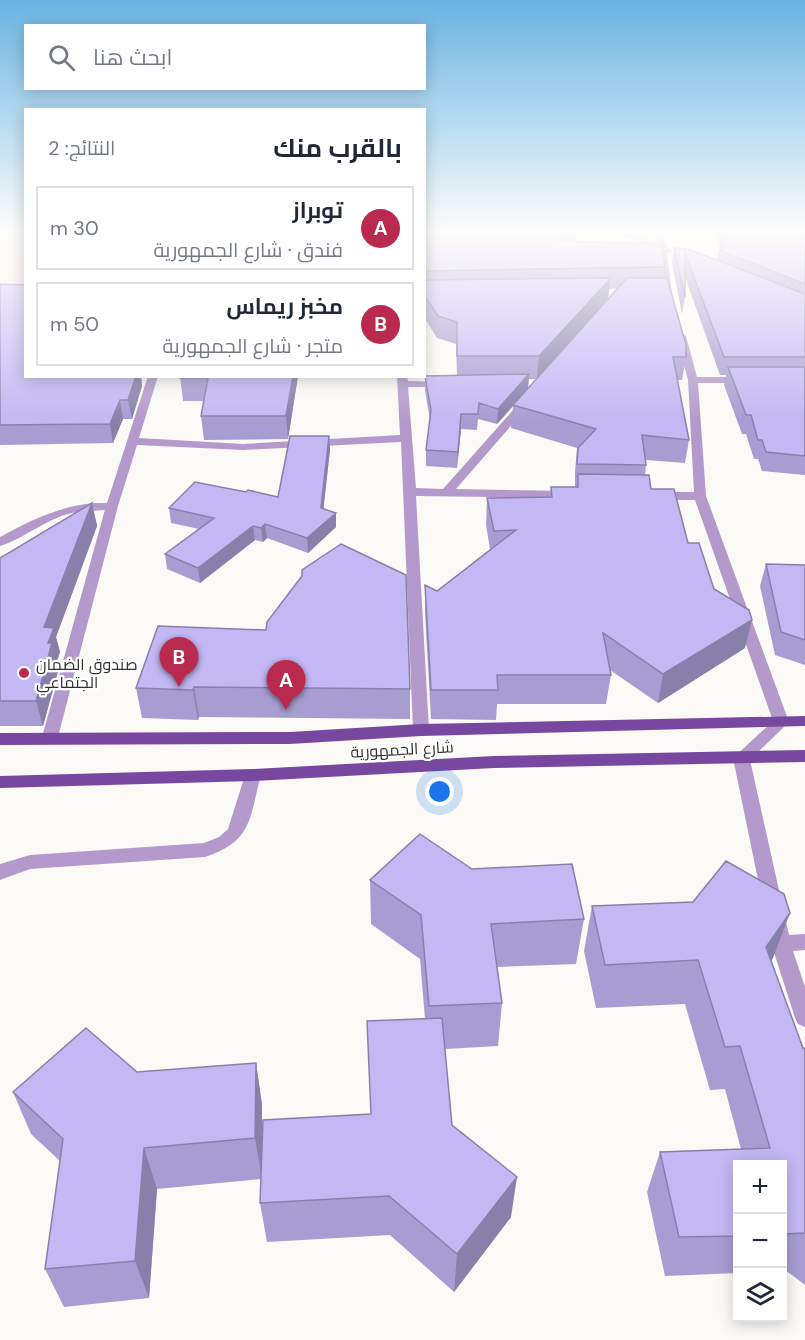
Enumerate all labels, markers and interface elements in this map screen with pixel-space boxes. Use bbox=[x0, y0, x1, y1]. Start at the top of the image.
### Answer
search box bbox=[24, 24, 426, 90]
icon: search bbox=[45, 41, 78, 74]
text: ابحث هنا bbox=[93, 43, 172, 72]
text: بالقرب منك bbox=[273, 131, 402, 165]
text: النتائج: 2 bbox=[48, 135, 115, 161]
text: توبراز bbox=[293, 196, 343, 225]
text: 30 m bbox=[50, 215, 99, 241]
text: A bbox=[373, 215, 388, 241]
text: فندق · شارع الجمهورية bbox=[153, 237, 343, 263]
text: مخبز ريماس bbox=[227, 292, 343, 321]
text: 50 m bbox=[50, 311, 99, 337]
text: B bbox=[374, 311, 387, 337]
text: متجر · شارع الجمهورية bbox=[163, 333, 343, 359]
pin: B bbox=[160, 638, 198, 687]
place label: صندوق الضمان الجتماعي bbox=[36, 654, 138, 696]
pin: A bbox=[266, 660, 306, 710]
marker: صندوق الضمان الجتماعي bbox=[17, 666, 31, 680]
street label: شارع الجمهورية bbox=[350, 736, 454, 764]
your location bbox=[425, 777, 454, 806]
map controls bbox=[733, 1160, 787, 1322]
button: + bbox=[733, 1160, 787, 1214]
button: − bbox=[733, 1214, 787, 1268]
button: layers bbox=[733, 1268, 787, 1322]

